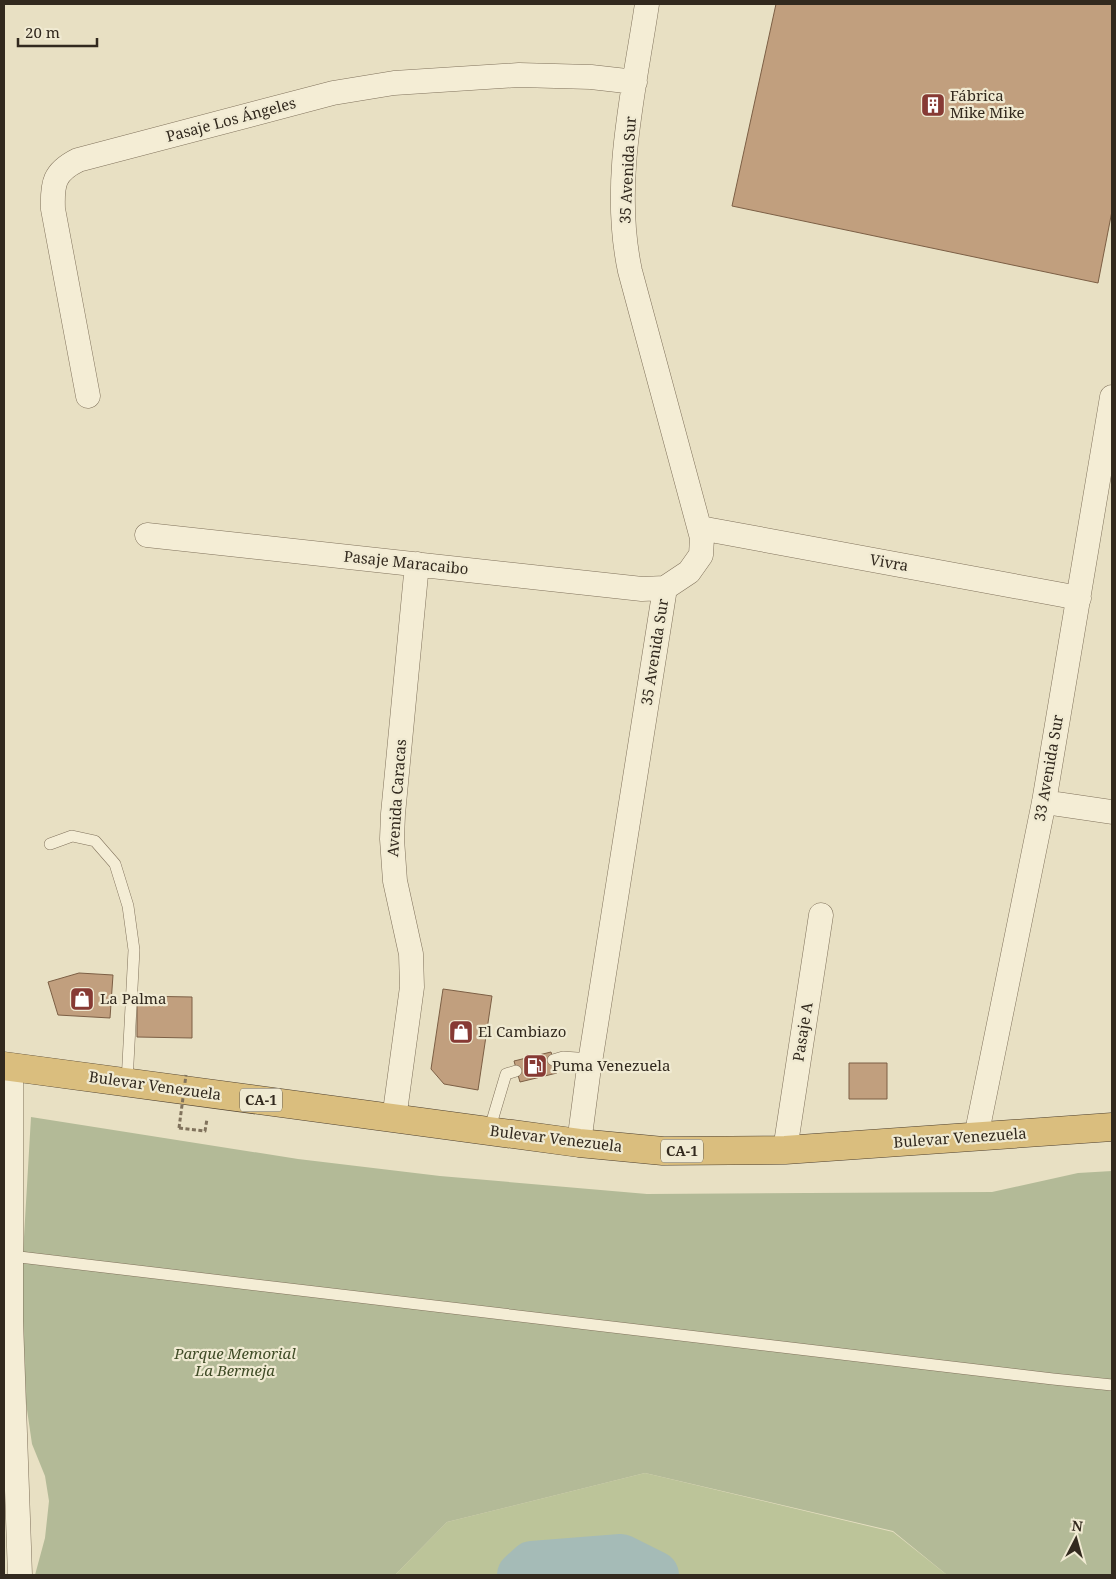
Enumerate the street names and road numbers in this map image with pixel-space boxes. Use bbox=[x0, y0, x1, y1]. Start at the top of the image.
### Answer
street label: Pasaje Los Ángeles bbox=[164, 92, 298, 146]
street label: 35 Avenida Sur bbox=[614, 116, 640, 224]
street label: Pasaje Maracaibo bbox=[343, 546, 469, 579]
street label: Vivra bbox=[868, 549, 910, 575]
street label: 35 Avenida Sur bbox=[636, 597, 672, 707]
street label: 33 Avenida Sur bbox=[1029, 713, 1067, 823]
street label: Avenida Caracas bbox=[382, 738, 410, 857]
street label: Pasaje A bbox=[787, 1000, 817, 1063]
street label: Bulevar Venezuela bbox=[88, 1066, 223, 1104]
road number: CA-1 bbox=[240, 1088, 282, 1112]
street label: Bulevar Venezuela bbox=[489, 1120, 624, 1156]
street label: Bulevar Venezuela bbox=[893, 1122, 1027, 1152]
road number: CA-1 bbox=[661, 1140, 703, 1162]

